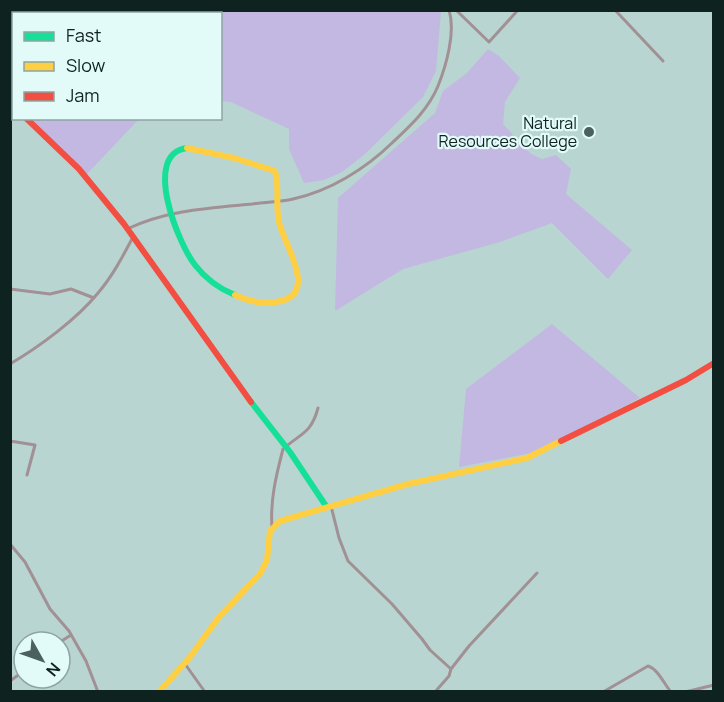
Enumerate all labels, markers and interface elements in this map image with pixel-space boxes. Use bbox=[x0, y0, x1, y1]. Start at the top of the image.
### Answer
legend bbox=[12, 12, 222, 120]
text: Fast bbox=[66, 23, 101, 47]
text: Slow bbox=[66, 53, 106, 77]
text: Jam bbox=[66, 83, 100, 107]
place label: Natural Resources College bbox=[438, 112, 577, 152]
marker: Natural Resources College bbox=[582, 125, 596, 139]
north arrow bbox=[12, 630, 72, 690]
text: N bbox=[41, 658, 66, 681]

